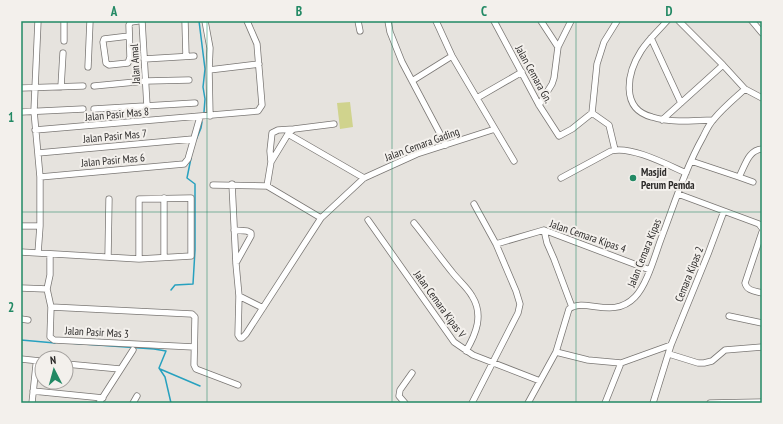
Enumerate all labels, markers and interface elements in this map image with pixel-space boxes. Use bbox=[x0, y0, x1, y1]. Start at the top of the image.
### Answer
text: A bbox=[110, 3, 118, 20]
text: B bbox=[296, 3, 302, 20]
text: C bbox=[481, 3, 487, 20]
text: D bbox=[666, 3, 673, 20]
street label: Jalan Cemara Gn. bbox=[512, 42, 556, 105]
street label: Jalan Amal bbox=[127, 43, 143, 85]
street label: Jalan Pasir Mas 8 bbox=[83, 104, 150, 124]
text: 1 bbox=[8, 109, 14, 126]
street label: Jalan Cemara Gading bbox=[382, 124, 461, 164]
street label: Jalan Pasir Mas 7 bbox=[81, 126, 148, 146]
street label: Jalan Pasir Mas 6 bbox=[79, 150, 146, 170]
place label: Masjid Perum Pemda bbox=[641, 165, 695, 192]
marker: Masjid Perum Pemda bbox=[628, 173, 638, 183]
street label: Jalan Cemara Kipas 4 bbox=[547, 216, 628, 256]
street label: Jalan Cemara Kipas bbox=[624, 217, 664, 290]
street label: Cemara Kipas 2 bbox=[672, 244, 706, 304]
street label: Jalan Cemara Kipas V bbox=[410, 267, 470, 341]
text: 2 bbox=[8, 299, 14, 316]
street label: Jalan Pasir Mas 3 bbox=[64, 323, 129, 341]
north arrow bbox=[34, 350, 74, 390]
text: N bbox=[49, 353, 57, 367]

